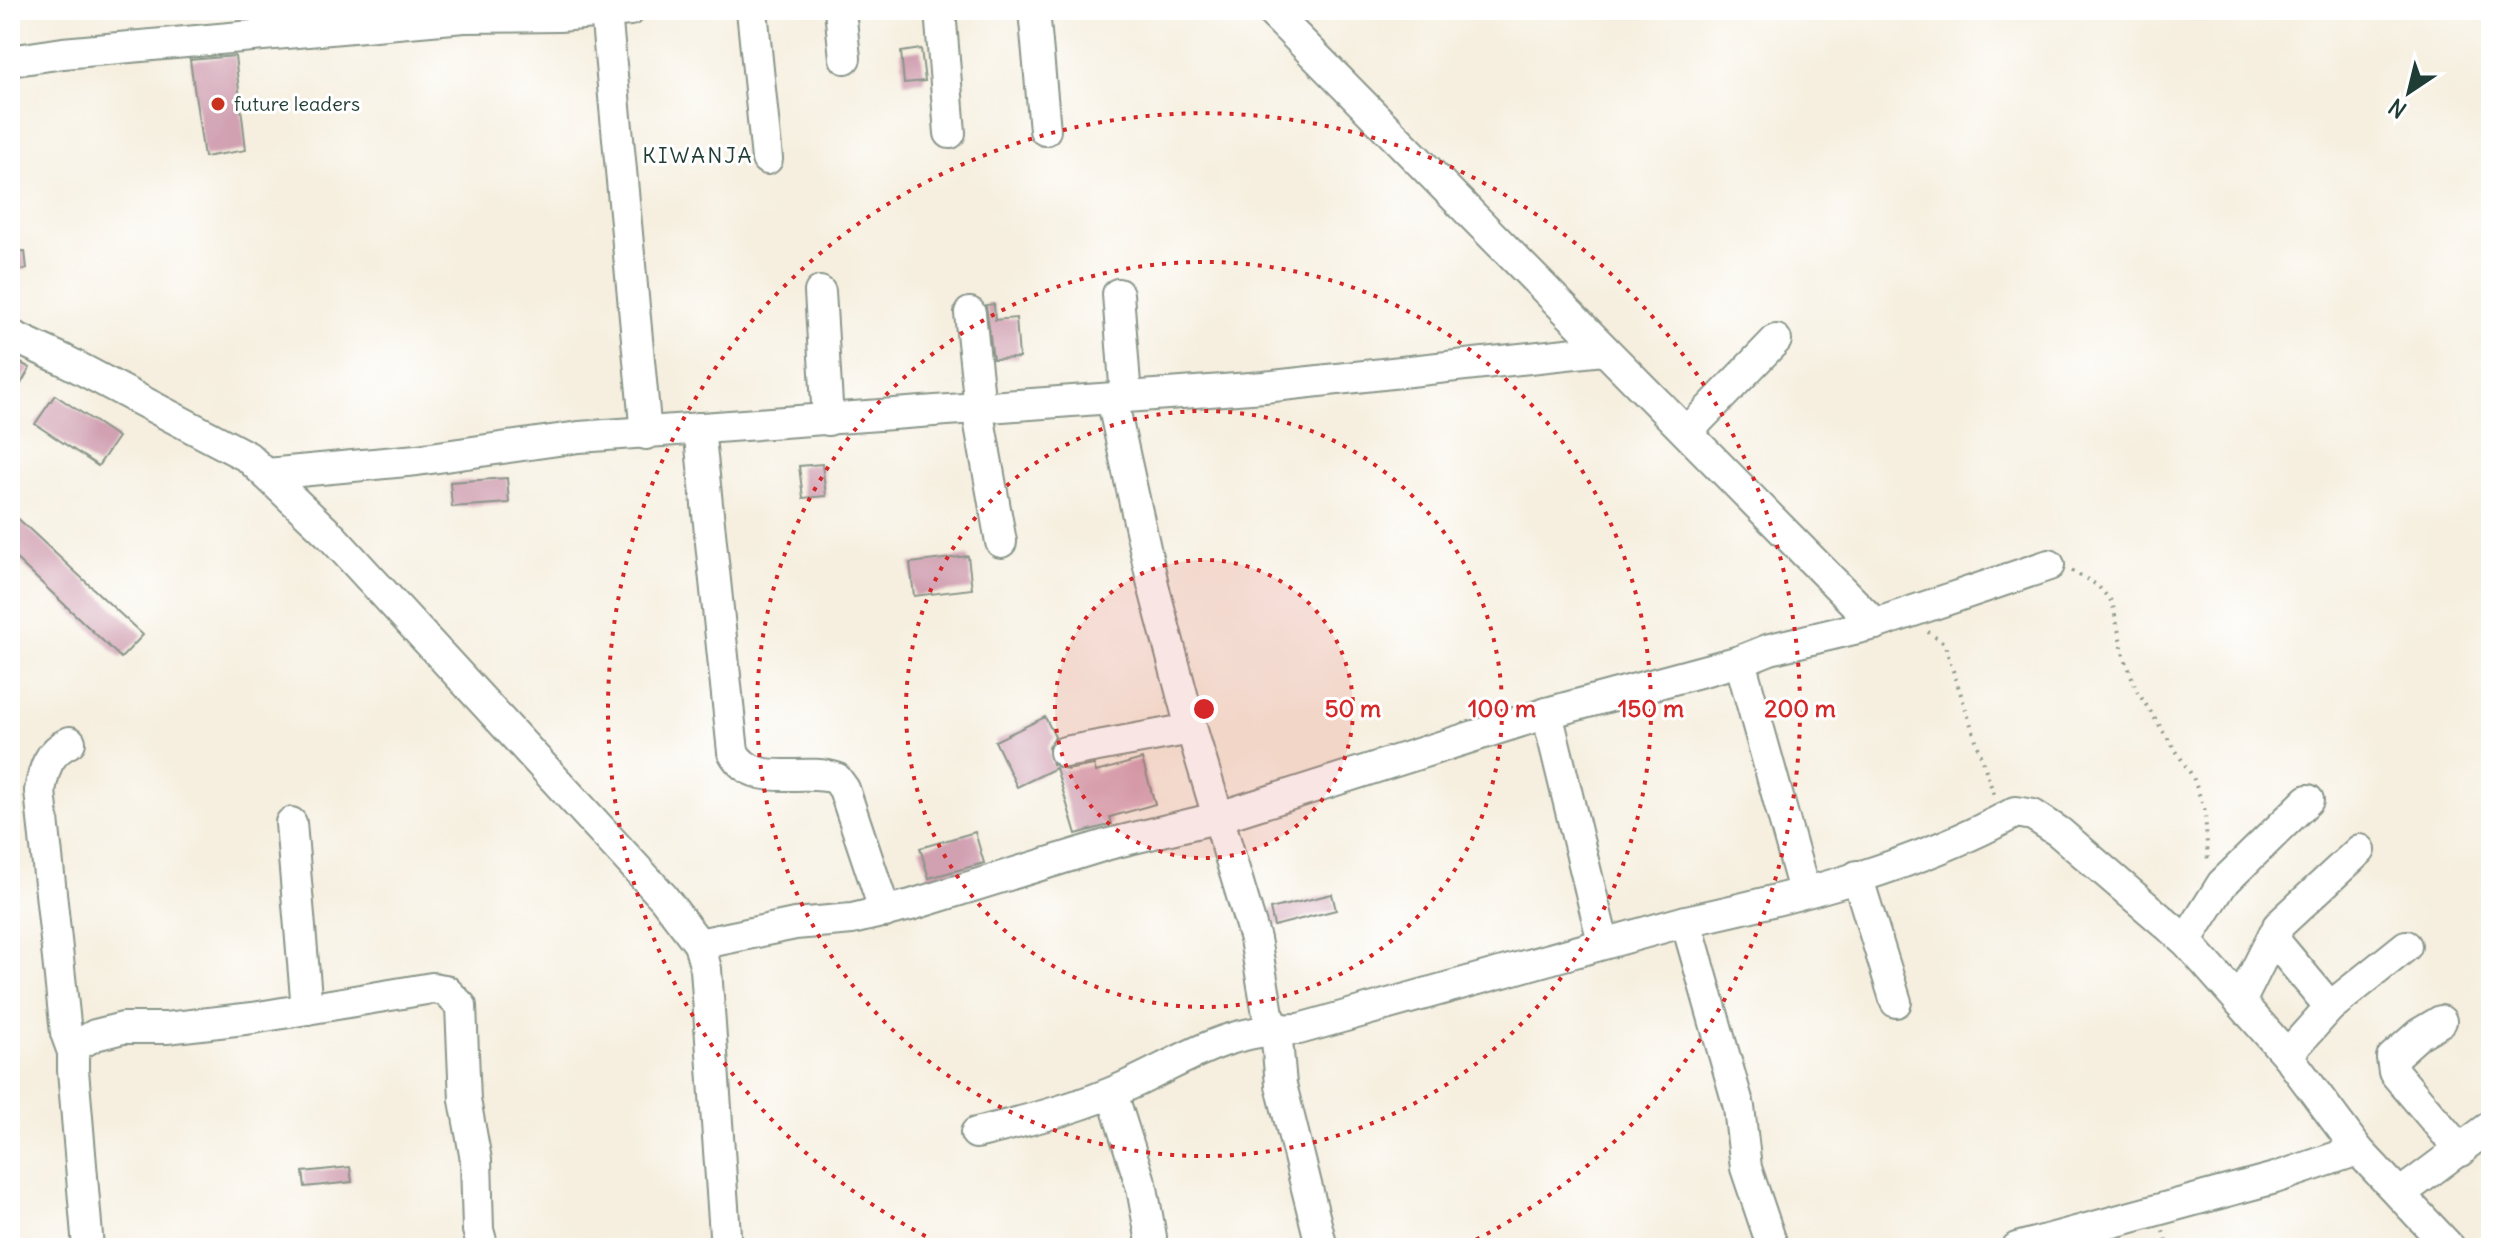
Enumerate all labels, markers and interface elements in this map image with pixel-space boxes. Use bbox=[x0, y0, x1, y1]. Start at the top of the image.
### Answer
north arrow bbox=[2369, 52, 2449, 132]
place label: future leaders bbox=[234, 91, 360, 116]
text: N bbox=[2383, 93, 2412, 124]
marker: future leaders bbox=[209, 95, 227, 113]
district label: KIWANJA bbox=[642, 141, 754, 169]
text: 50 m bbox=[1325, 693, 1381, 723]
text: 100 m bbox=[1468, 693, 1536, 723]
text: 150 m bbox=[1618, 693, 1684, 723]
text: 200 m bbox=[1764, 693, 1836, 723]
centre of rings bbox=[1190, 695, 1218, 723]

